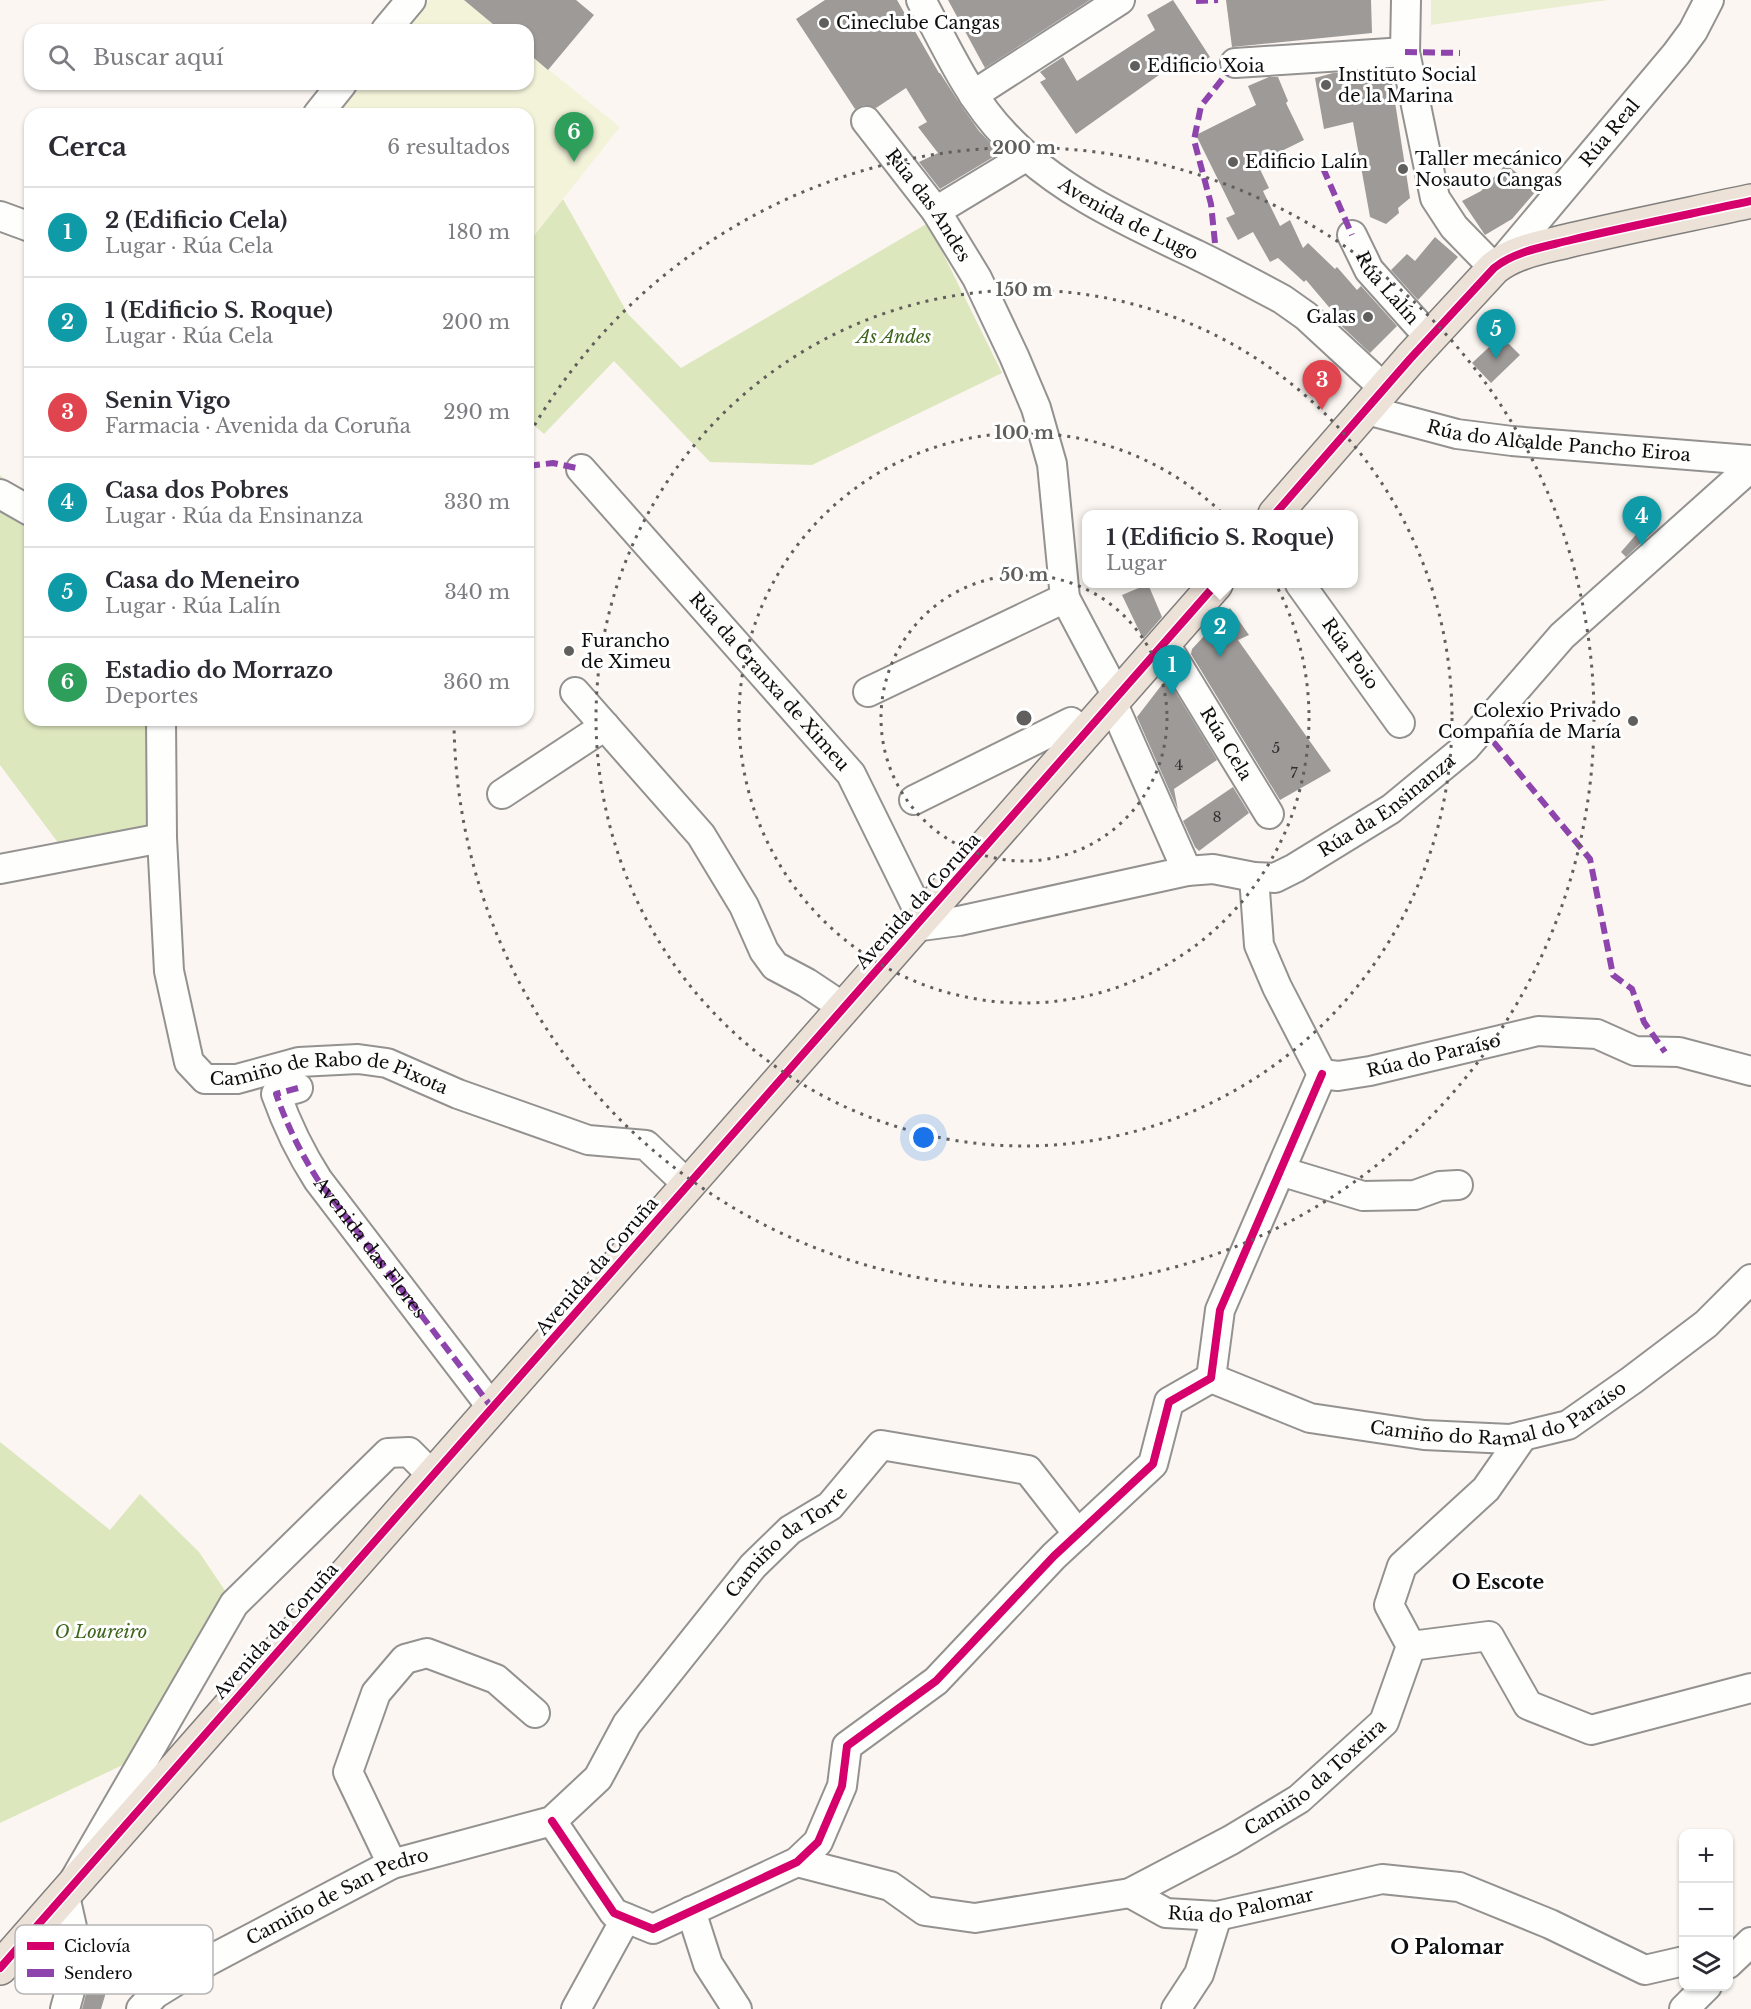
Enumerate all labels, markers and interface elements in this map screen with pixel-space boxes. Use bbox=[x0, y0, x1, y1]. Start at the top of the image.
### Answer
place label: Cineclube Cangas bbox=[836, 12, 1000, 34]
marker: Cineclube Cangas bbox=[817, 16, 831, 30]
search box bbox=[24, 24, 534, 90]
icon: search bbox=[45, 41, 78, 74]
text: Buscar aquí bbox=[93, 44, 224, 71]
place label: Edificio Xoia bbox=[1147, 55, 1264, 77]
marker: Edificio Xoia bbox=[1128, 59, 1142, 73]
place label: Instituto Social de la Marina bbox=[1338, 64, 1477, 107]
marker: Instituto Social de la Marina bbox=[1319, 78, 1333, 92]
street label: Rúa Real bbox=[1575, 95, 1644, 171]
pin: 6 bbox=[554, 112, 594, 162]
text: Cerca bbox=[48, 131, 127, 163]
text: 6 resultados bbox=[387, 135, 510, 159]
text: 200 m bbox=[992, 137, 1056, 159]
street label: Rúa das Andes bbox=[881, 145, 975, 266]
place label: Taller mecánico Nosauto Cangas bbox=[1415, 148, 1562, 191]
place label: Edificio Lalín bbox=[1245, 151, 1368, 173]
marker: Edificio Lalín bbox=[1226, 155, 1240, 169]
marker: Taller mecánico Nosauto Cangas bbox=[1396, 162, 1410, 176]
street label: Avenida de Lugo bbox=[1054, 173, 1202, 265]
text: 2 (Edificio Cela) bbox=[105, 207, 287, 234]
text: 1 bbox=[63, 220, 72, 244]
text: 180 m bbox=[447, 220, 510, 244]
text: Lugar · Rúa Cela bbox=[105, 234, 273, 258]
street label: Rúa Lalín bbox=[1351, 248, 1424, 329]
text: 150 m bbox=[996, 279, 1053, 301]
text: 1 (Edificio S. Roque) bbox=[105, 297, 333, 324]
place label: Galas bbox=[1306, 306, 1356, 328]
text: 2 bbox=[61, 310, 74, 334]
text: 200 m bbox=[442, 310, 510, 334]
marker: Galas bbox=[1361, 310, 1375, 324]
pin: 5 bbox=[1476, 310, 1516, 359]
text: Lugar · Rúa Cela bbox=[105, 324, 273, 348]
park label: As Andes bbox=[855, 326, 931, 348]
pin: 3 bbox=[1302, 360, 1342, 410]
text: Senin Vigo bbox=[105, 387, 230, 414]
text: 3 bbox=[61, 400, 74, 424]
text: 290 m bbox=[443, 400, 510, 424]
text: Farmacia · Avenida da Coruña bbox=[105, 414, 411, 438]
street label: Rúa do Alcalde Pancho Eiroa bbox=[1424, 415, 1691, 466]
text: 100 m bbox=[994, 422, 1054, 444]
text: Casa dos Pobres bbox=[105, 477, 289, 504]
text: 4 bbox=[61, 490, 74, 514]
text: 330 m bbox=[444, 490, 510, 514]
pin: 4 bbox=[1622, 496, 1662, 546]
text: Lugar · Rúa da Ensinanza bbox=[105, 504, 363, 528]
popup bbox=[1082, 510, 1358, 588]
text: 1 (Edificio S. Roque) bbox=[1106, 524, 1334, 551]
text: Lugar bbox=[1106, 551, 1167, 575]
text: 50 m bbox=[1000, 564, 1049, 586]
text: Casa do Meneiro bbox=[105, 567, 300, 594]
text: 5 bbox=[62, 580, 73, 604]
text: 340 m bbox=[445, 580, 510, 604]
street label: Rúa da Granxa de Ximeu bbox=[685, 588, 854, 775]
text: Lugar · Rúa Lalín bbox=[105, 594, 281, 618]
pin: 2 bbox=[1200, 608, 1240, 657]
street label: Rúa Poio bbox=[1317, 614, 1383, 694]
place label: Furancho de Ximeu bbox=[581, 630, 671, 673]
marker: Furancho de Ximeu bbox=[562, 644, 576, 658]
pin: 1 bbox=[1152, 646, 1192, 695]
text: Estadio do Morrazo bbox=[105, 657, 333, 684]
text: 6 bbox=[61, 670, 74, 694]
text: 360 m bbox=[443, 670, 510, 694]
text: Deportes bbox=[105, 684, 198, 708]
place label: Colexio Privado Compañía de María bbox=[1438, 700, 1621, 743]
street label: Rúa Cela bbox=[1195, 703, 1257, 784]
centre of rings bbox=[1014, 708, 1034, 728]
marker: Colexio Privado Compañía de María bbox=[1626, 714, 1640, 728]
house number: 5 bbox=[1272, 738, 1280, 757]
street label: Rúa da Ensinanza bbox=[1314, 750, 1460, 862]
house number: 4 bbox=[1175, 755, 1183, 774]
house number: 7 bbox=[1290, 763, 1298, 782]
house number: 8 bbox=[1212, 807, 1222, 826]
street label: Avenida da Coruña bbox=[850, 828, 985, 974]
street label: Rúa do Paraíso bbox=[1364, 1029, 1503, 1082]
street label: Camiño de Rabo de Pixota bbox=[210, 1048, 451, 1099]
your location bbox=[909, 1123, 938, 1152]
street label: Avenida das Flores bbox=[308, 1172, 431, 1323]
street label: Avenida da Coruña bbox=[530, 1192, 663, 1340]
street label: Camiño do Ramal do Paraíso bbox=[1369, 1377, 1630, 1452]
street label: Camiño da Torre bbox=[721, 1483, 852, 1602]
street label: Avenida da Coruña bbox=[208, 1558, 343, 1704]
district label: O Escote bbox=[1452, 1570, 1544, 1594]
park label: O Loureiro bbox=[55, 1621, 147, 1643]
street label: Camiño da Toxeira bbox=[1241, 1715, 1391, 1840]
map controls bbox=[1679, 1829, 1733, 1991]
button: + bbox=[1679, 1829, 1733, 1883]
street label: Camiño de San Pedro bbox=[242, 1844, 431, 1950]
button: − bbox=[1679, 1883, 1733, 1937]
street label: Rúa do Palomar bbox=[1167, 1884, 1316, 1927]
legend bbox=[15, 1925, 213, 1994]
district label: O Palomar bbox=[1390, 1935, 1504, 1959]
text: Ciclovía bbox=[64, 1936, 130, 1956]
button: layers bbox=[1679, 1937, 1733, 1991]
text: Sendero bbox=[64, 1963, 132, 1983]

